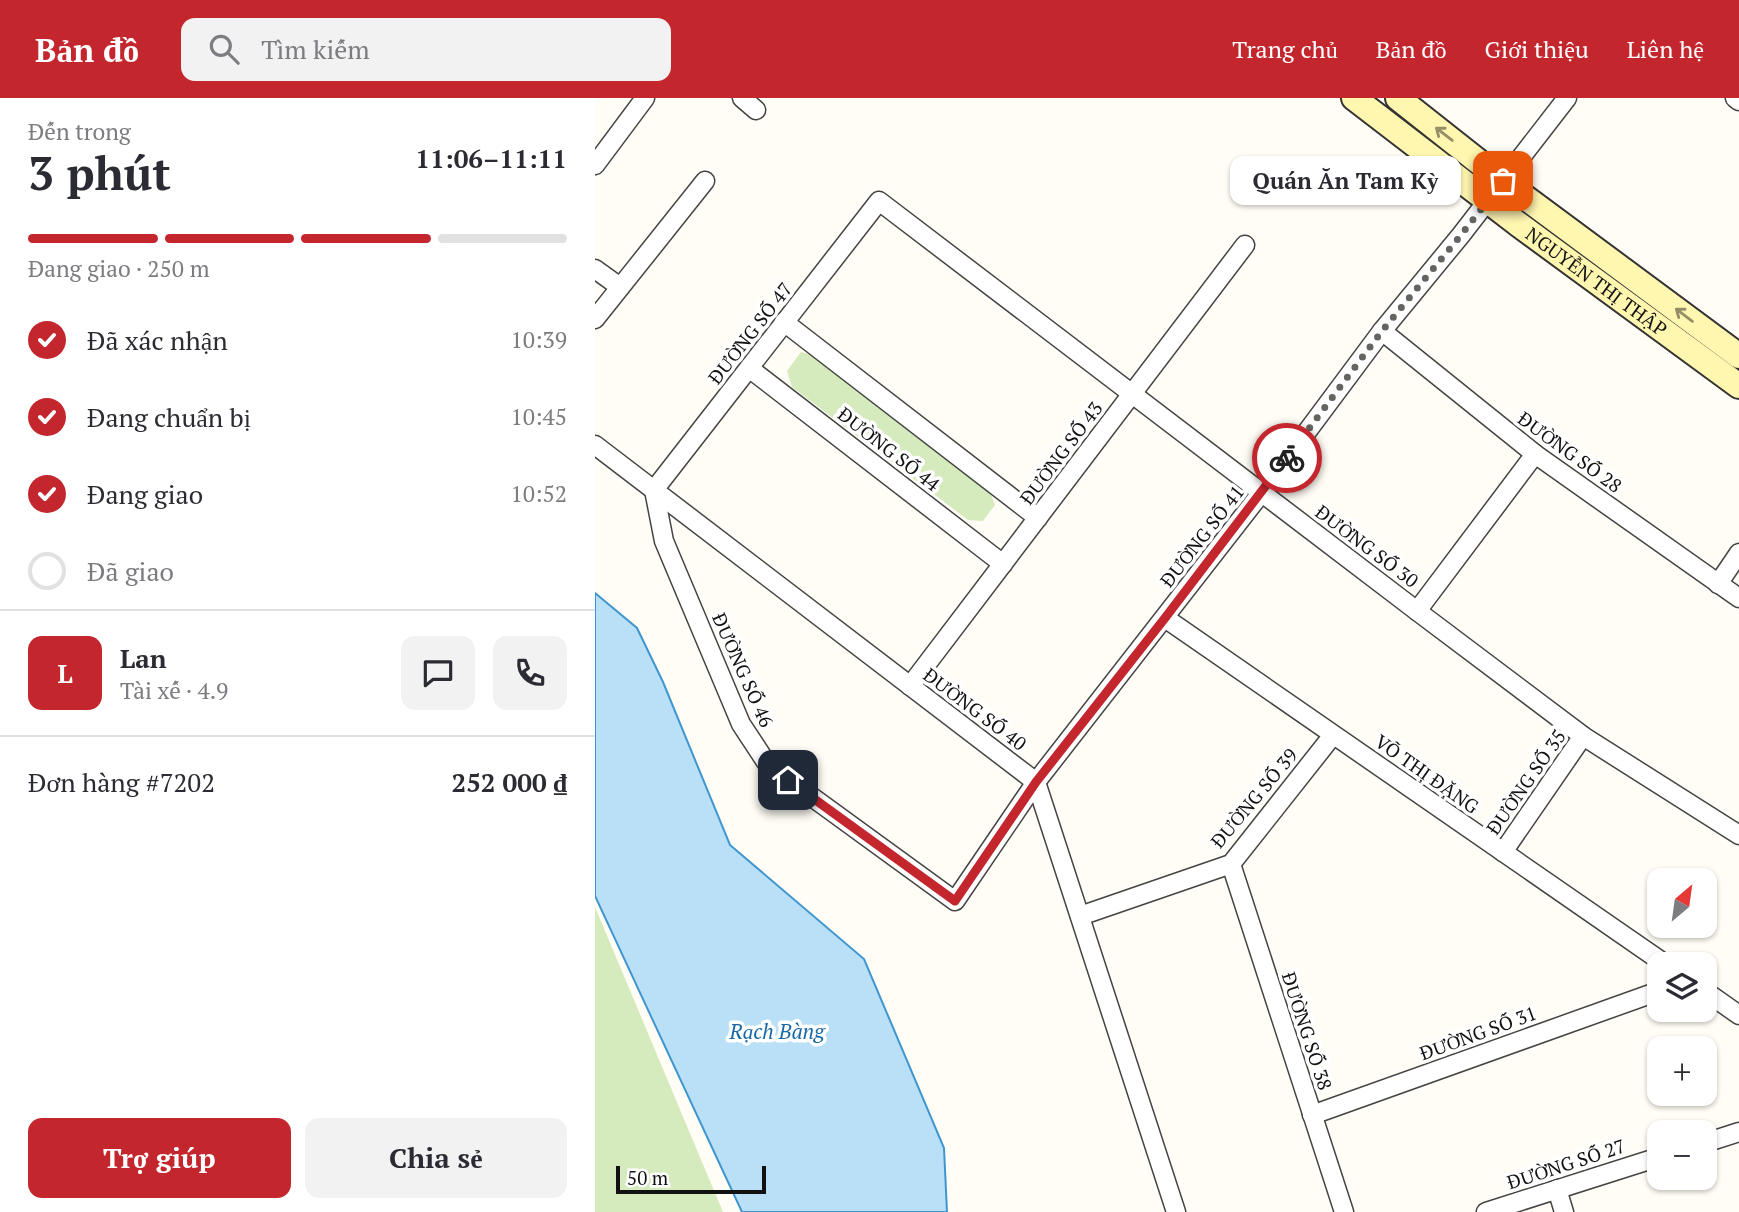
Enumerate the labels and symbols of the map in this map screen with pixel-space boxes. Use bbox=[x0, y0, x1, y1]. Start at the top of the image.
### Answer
one-way arrow bbox=[1435, 126, 1453, 142]
pin bbox=[1473, 151, 1533, 211]
callout: Quán Ăn Tam Kỳ bbox=[1230, 156, 1461, 206]
street label: NGUYỄN THỊ THẬP bbox=[1521, 221, 1672, 341]
street label: ĐƯỜNG SỐ 47 bbox=[702, 277, 797, 389]
one-way arrow bbox=[1675, 308, 1694, 322]
street label: ĐƯỜNG SỐ 43 bbox=[1014, 396, 1107, 509]
street label: ĐƯỜNG SỐ 44 bbox=[833, 401, 946, 497]
street label: ĐƯỜNG SỐ 28 bbox=[1513, 405, 1627, 498]
courier bbox=[1252, 423, 1322, 493]
street label: ĐƯỜNG SỐ 41 bbox=[1154, 480, 1249, 592]
street label: ĐƯỜNG SỐ 30 bbox=[1311, 499, 1424, 592]
street label: ĐƯỜNG SỐ 46 bbox=[707, 609, 780, 731]
street label: ĐƯỜNG SỐ 40 bbox=[919, 662, 1032, 755]
street label: ĐƯỜNG SỐ 35 bbox=[1480, 724, 1571, 839]
street label: VÕ THỊ ĐẶNG bbox=[1370, 728, 1484, 819]
street label: ĐƯỜNG SỐ 39 bbox=[1205, 743, 1303, 853]
pin bbox=[758, 750, 818, 810]
north arrow bbox=[1647, 868, 1717, 938]
street label: ĐƯỜNG SỐ 38 bbox=[1277, 969, 1338, 1093]
street label: ĐƯỜNG SỐ 31 bbox=[1416, 1000, 1540, 1065]
water label: Rạch Bàng bbox=[729, 1017, 826, 1045]
street label: ĐƯỜNG SỐ 27 bbox=[1504, 1133, 1628, 1194]
scale bar bbox=[616, 1163, 767, 1195]

